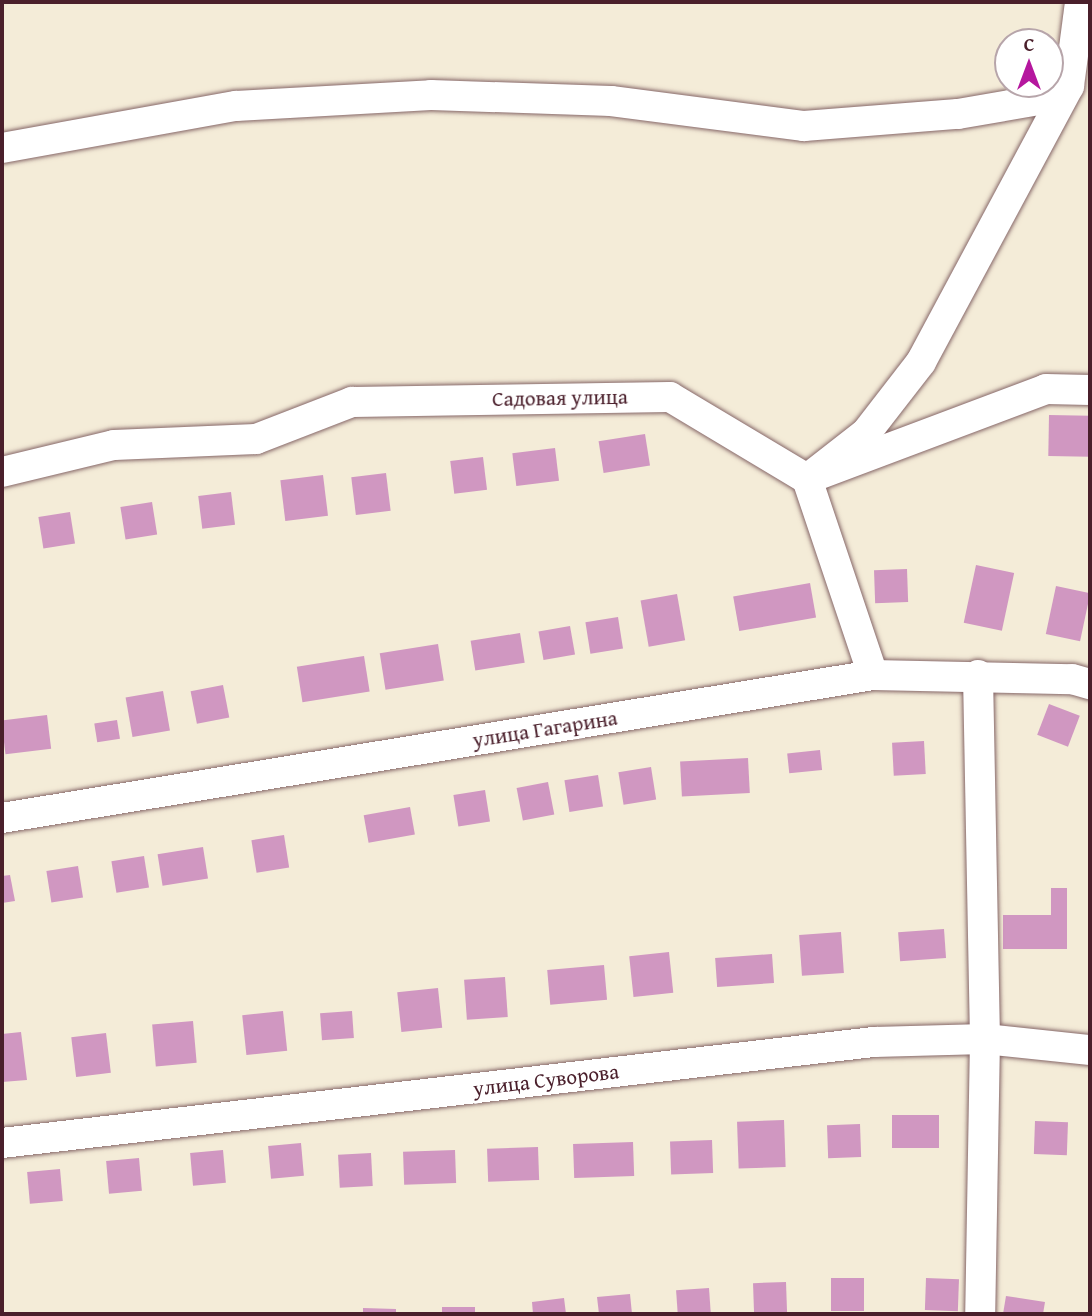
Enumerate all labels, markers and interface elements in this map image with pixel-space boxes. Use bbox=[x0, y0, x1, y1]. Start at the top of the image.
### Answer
north arrow bbox=[994, 28, 1064, 98]
text: С bbox=[1024, 30, 1034, 58]
street label: Садовая улица bbox=[492, 384, 628, 412]
street label: улица Гагарина bbox=[471, 705, 619, 753]
street label: улица Суворова bbox=[472, 1059, 620, 1101]

